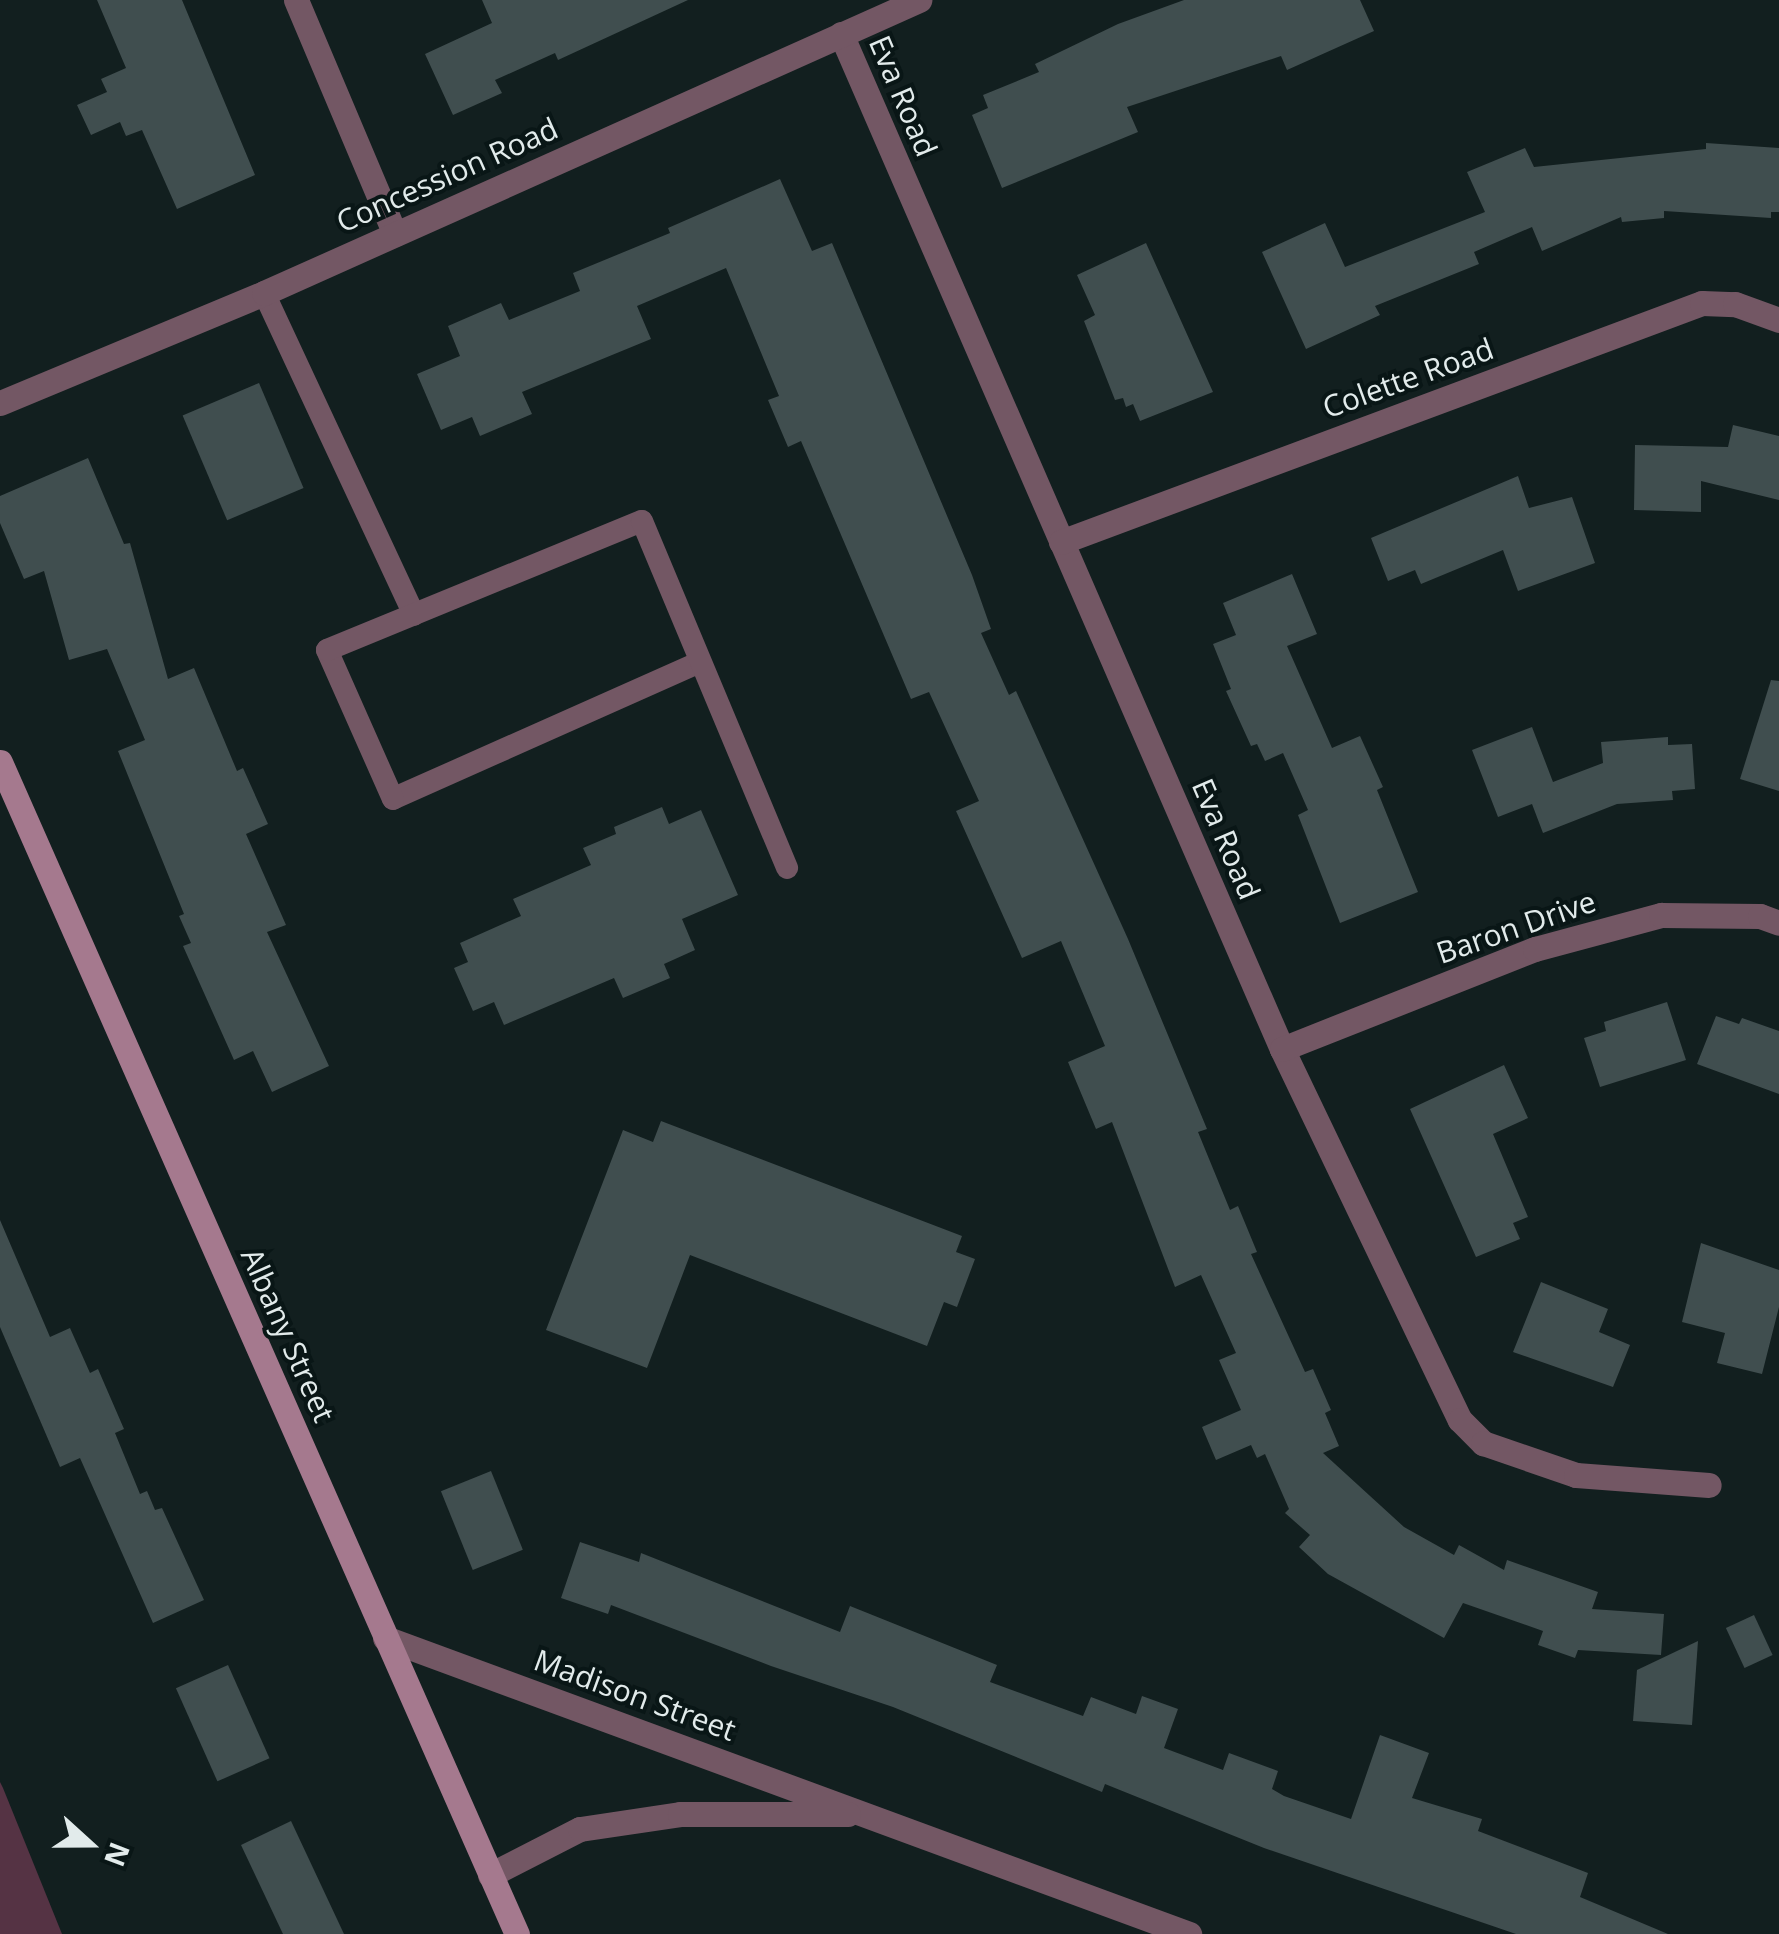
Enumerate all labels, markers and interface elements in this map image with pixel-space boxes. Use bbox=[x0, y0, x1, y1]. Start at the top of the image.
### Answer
street label: Eva Road bbox=[861, 30, 945, 162]
street label: Concession Road bbox=[331, 110, 563, 240]
street label: Colette Road bbox=[1318, 330, 1498, 426]
street label: Eva Road bbox=[1184, 773, 1268, 905]
street label: Baron Drive bbox=[1432, 883, 1600, 971]
street label: Albany Street bbox=[234, 1242, 342, 1428]
street label: Madison Street bbox=[529, 1642, 741, 1748]
north arrow bbox=[40, 1794, 140, 1894]
text: N bbox=[96, 1837, 140, 1872]

